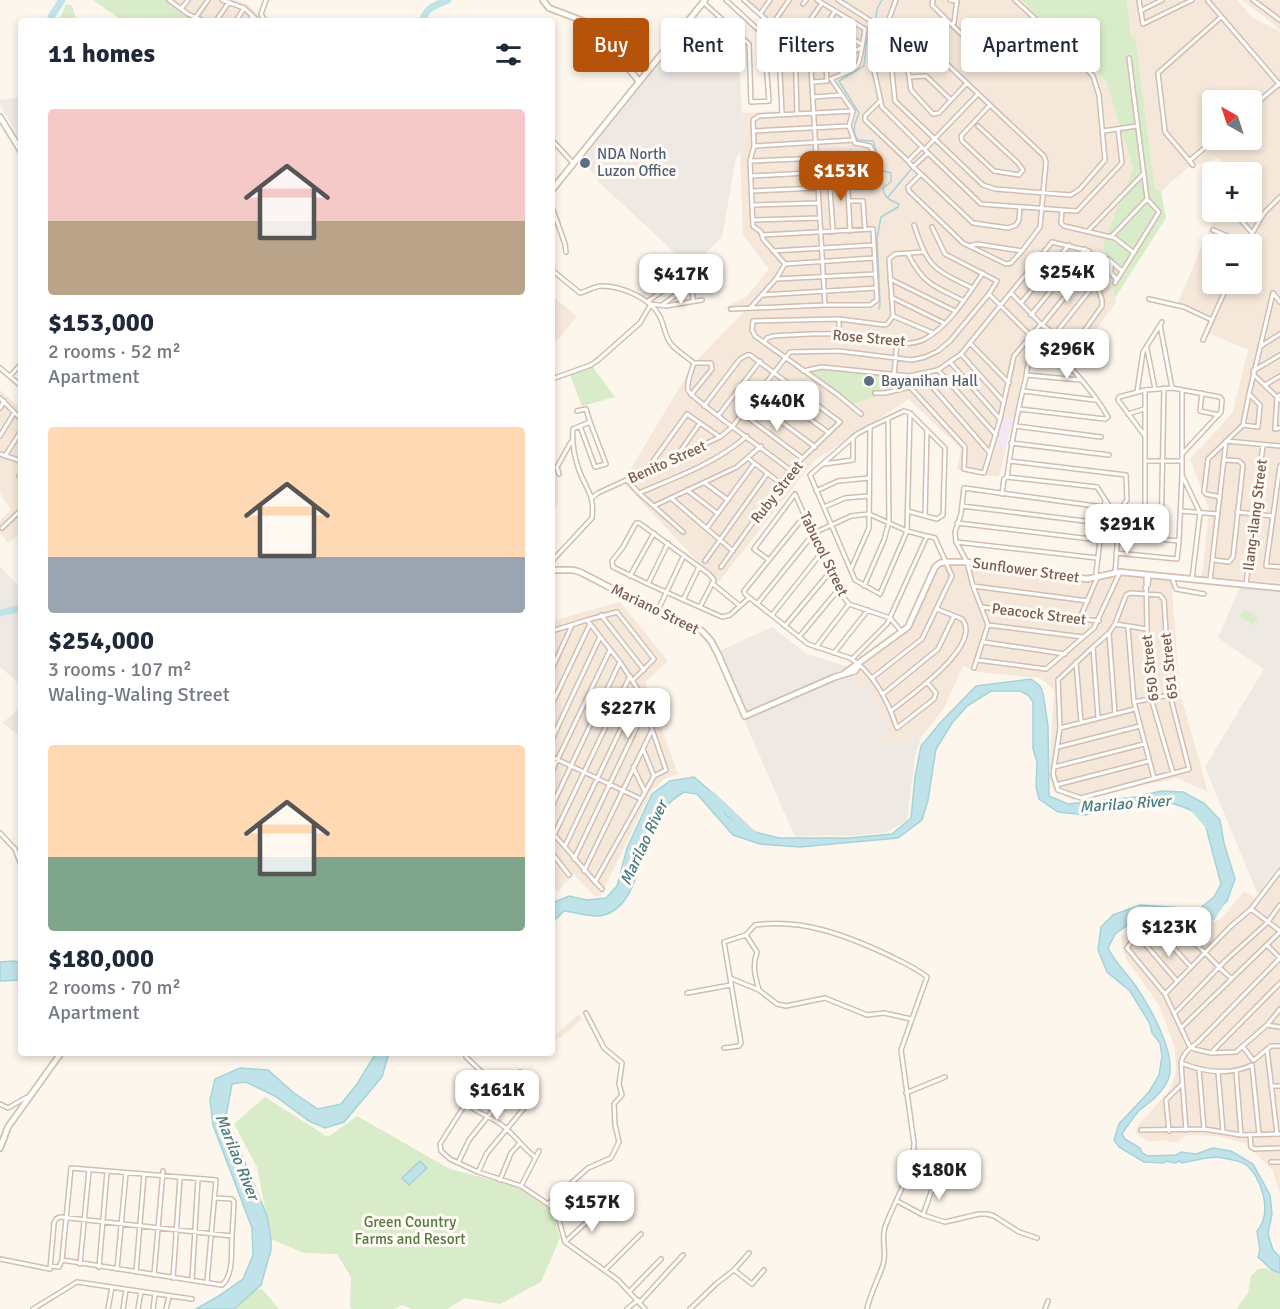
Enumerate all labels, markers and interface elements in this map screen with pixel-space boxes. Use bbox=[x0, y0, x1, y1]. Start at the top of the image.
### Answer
chip: Buy bbox=[573, 18, 649, 72]
chip: Rent bbox=[661, 18, 745, 72]
chip: Filters bbox=[757, 18, 856, 72]
chip: New bbox=[868, 18, 949, 72]
chip: Apartment bbox=[961, 18, 1100, 72]
text: 11 homes bbox=[48, 38, 155, 70]
icon: filters bbox=[492, 38, 525, 71]
north arrow bbox=[1202, 90, 1262, 150]
map controls bbox=[1202, 90, 1262, 294]
place label: NDA North Luzon Office bbox=[597, 145, 676, 180]
icon: home bbox=[233, 148, 341, 256]
pin: $153K bbox=[799, 151, 883, 202]
marker: NDA North Luzon Office bbox=[578, 156, 592, 170]
text: $153K bbox=[813, 158, 869, 183]
button: + bbox=[1202, 162, 1262, 222]
button: − bbox=[1202, 234, 1262, 294]
pin: $254K bbox=[1025, 252, 1109, 303]
pin: $417K bbox=[639, 254, 723, 305]
text: $254K bbox=[1039, 259, 1095, 284]
text: $417K bbox=[653, 261, 709, 286]
text: $153,000 bbox=[48, 307, 154, 339]
street label: Rose Street bbox=[832, 326, 906, 350]
pin: $296K bbox=[1025, 329, 1109, 380]
text: $296K bbox=[1039, 336, 1095, 361]
text: 2 rooms · 52 m² bbox=[48, 339, 181, 364]
text: Apartment bbox=[48, 364, 140, 389]
place label: Bayanihan Hall bbox=[881, 372, 978, 390]
marker: Bayanihan Hall bbox=[862, 374, 876, 388]
pin: $440K bbox=[735, 381, 819, 432]
text: $440K bbox=[749, 388, 805, 413]
street label: Benito Street bbox=[625, 437, 709, 487]
street label: Ruby Street bbox=[747, 457, 807, 527]
street label: Ilang-ilang Street bbox=[1239, 458, 1271, 572]
icon: home bbox=[233, 466, 341, 574]
pin: $291K bbox=[1085, 504, 1169, 555]
street label: Tabucol Street bbox=[796, 509, 852, 599]
text: $291K bbox=[1099, 511, 1155, 536]
street label: Sunflower Street bbox=[972, 554, 1080, 586]
street label: Mariano Street bbox=[608, 580, 702, 638]
street label: Peacock Street bbox=[991, 599, 1087, 629]
text: $254,000 bbox=[48, 625, 154, 657]
street label: 651 Street bbox=[1157, 632, 1181, 700]
street label: 650 Street bbox=[1138, 634, 1162, 702]
text: 3 rooms · 107 m² bbox=[48, 657, 192, 682]
text: Waling-Waling Street bbox=[48, 682, 230, 707]
pin: $227K bbox=[586, 688, 670, 739]
text: $227K bbox=[600, 695, 656, 720]
icon: home bbox=[233, 784, 341, 892]
water label: Marilao River bbox=[1079, 791, 1173, 817]
water label: Marilao River bbox=[616, 796, 673, 888]
pin: $123K bbox=[1127, 907, 1211, 958]
text: $123K bbox=[1141, 914, 1197, 939]
text: $180,000 bbox=[48, 943, 154, 975]
text: 2 rooms · 70 m² bbox=[48, 975, 181, 1000]
text: Apartment bbox=[48, 1000, 140, 1025]
pin: $161K bbox=[455, 1070, 539, 1121]
text: $161K bbox=[469, 1077, 525, 1102]
water label: Marilao River bbox=[211, 1111, 264, 1205]
pin: $180K bbox=[897, 1150, 981, 1201]
text: $180K bbox=[911, 1157, 967, 1182]
pin: $157K bbox=[550, 1182, 634, 1233]
text: $157K bbox=[564, 1189, 620, 1214]
park label: Green Country Farms and Resort bbox=[354, 1213, 466, 1248]

